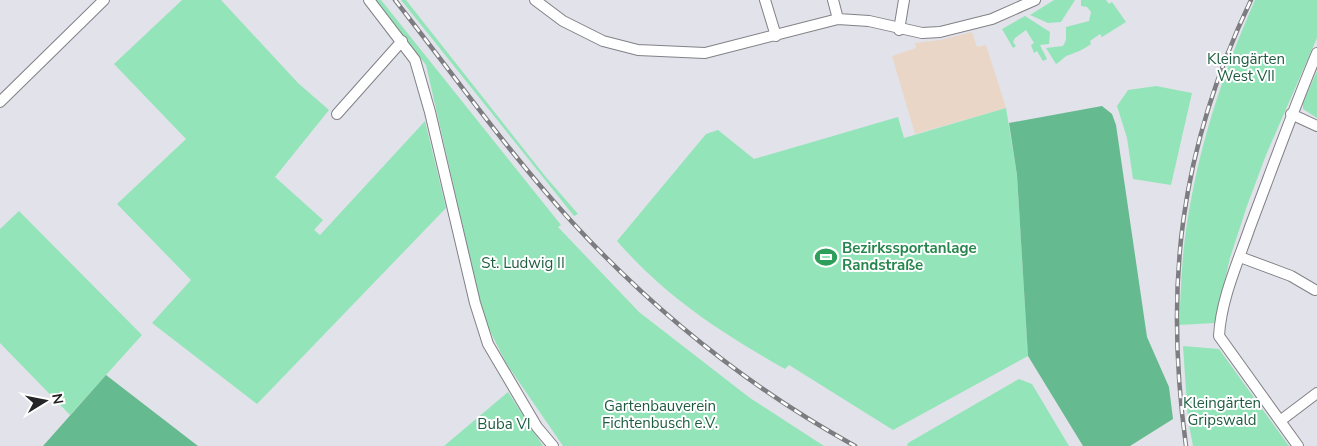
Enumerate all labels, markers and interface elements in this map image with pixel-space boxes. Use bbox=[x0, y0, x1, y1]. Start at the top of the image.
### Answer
park label: Kleingärten West VII bbox=[1207, 49, 1285, 86]
place label: Bezirkssportanlage Randstraße bbox=[842, 238, 977, 275]
sports icon: Bezirkssportanlage Randstraße bbox=[813, 244, 839, 270]
park label: St. Ludwig II bbox=[481, 253, 565, 273]
north arrow bbox=[20, 376, 70, 426]
text: N bbox=[47, 392, 68, 406]
park label: Kleingärten Gripswald bbox=[1183, 393, 1261, 430]
park label: Gartenbauverein Fichtenbusch e.V. bbox=[602, 396, 718, 433]
park label: Buba VI bbox=[477, 414, 531, 434]

